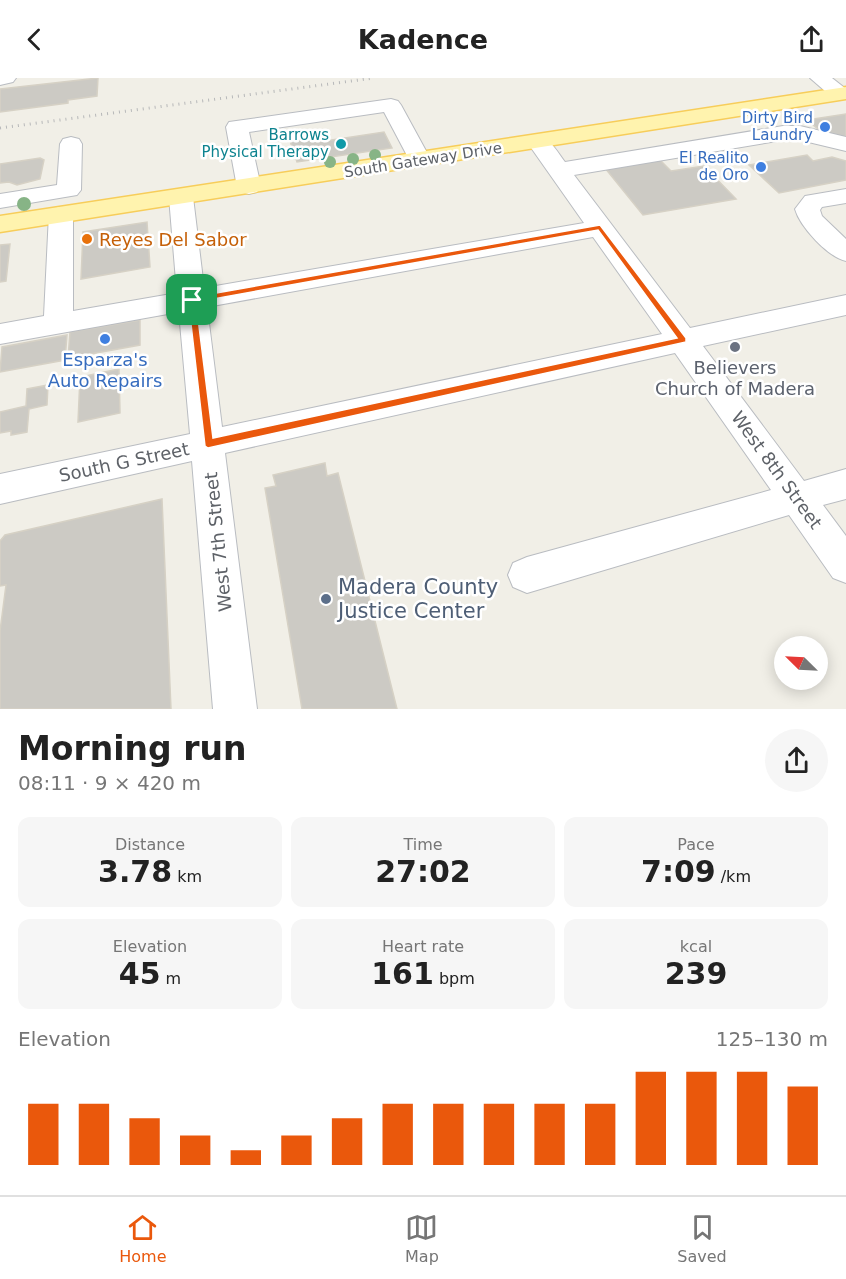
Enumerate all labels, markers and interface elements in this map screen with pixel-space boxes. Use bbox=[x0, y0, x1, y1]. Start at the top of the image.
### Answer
icon: back bbox=[18, 23, 51, 56]
icon: share bbox=[795, 23, 828, 56]
text: Kadence bbox=[358, 24, 488, 55]
place label: Dirty Bird Laundry bbox=[742, 109, 813, 144]
marker: Dirty Bird Laundry bbox=[818, 120, 832, 134]
place label: Barrows Physical Therapy bbox=[202, 126, 329, 161]
marker: Barrows Physical Therapy bbox=[334, 137, 348, 151]
street label: South Gateway Drive bbox=[343, 139, 503, 181]
place label: El Realito de Oro bbox=[679, 149, 749, 184]
marker: El Realito de Oro bbox=[754, 160, 768, 174]
place label: Reyes Del Sabor bbox=[99, 229, 247, 250]
marker: Reyes Del Sabor bbox=[80, 232, 94, 246]
pin bbox=[166, 274, 217, 325]
icon: arrive bbox=[175, 283, 208, 316]
marker: Esparza's Auto Repairs bbox=[98, 332, 112, 346]
marker: Believers Church of Madera bbox=[728, 340, 742, 354]
place label: Esparza's Auto Repairs bbox=[48, 349, 162, 391]
place label: Believers Church of Madera bbox=[655, 357, 815, 399]
street label: West 8th Street bbox=[727, 407, 827, 533]
street label: South G Street bbox=[57, 438, 191, 486]
street label: West 7th Street bbox=[200, 471, 236, 613]
place label: Madera County Justice Center bbox=[336, 575, 498, 623]
marker: Madera County Justice Center bbox=[319, 592, 333, 606]
north arrow bbox=[774, 636, 828, 690]
map controls bbox=[774, 636, 828, 690]
text: Morning run bbox=[18, 729, 246, 768]
button: share bbox=[765, 729, 828, 792]
text: 08:11 · 9 × 420 m bbox=[18, 771, 201, 795]
text: Distance bbox=[115, 835, 185, 854]
text: Time bbox=[403, 835, 443, 854]
text: Pace bbox=[677, 835, 715, 854]
text: 3.78 bbox=[98, 854, 172, 889]
text: 27:02 bbox=[375, 854, 471, 889]
text: 7:09 bbox=[641, 854, 716, 889]
text: km bbox=[172, 867, 202, 886]
text: /km bbox=[716, 867, 751, 886]
text: Elevation bbox=[113, 937, 187, 956]
text: Heart rate bbox=[382, 937, 464, 956]
text: kcal bbox=[680, 937, 712, 956]
text: 45 bbox=[119, 956, 161, 991]
text: 161 bbox=[371, 956, 434, 991]
text: 239 bbox=[665, 956, 727, 991]
text: m bbox=[161, 969, 181, 988]
text: bpm bbox=[434, 969, 475, 988]
text: Elevation bbox=[18, 1027, 111, 1051]
text: 125–130 m bbox=[716, 1027, 828, 1051]
tab: Home bbox=[119, 1211, 167, 1266]
tab: Map bbox=[405, 1211, 439, 1266]
tab: Saved bbox=[677, 1211, 727, 1266]

